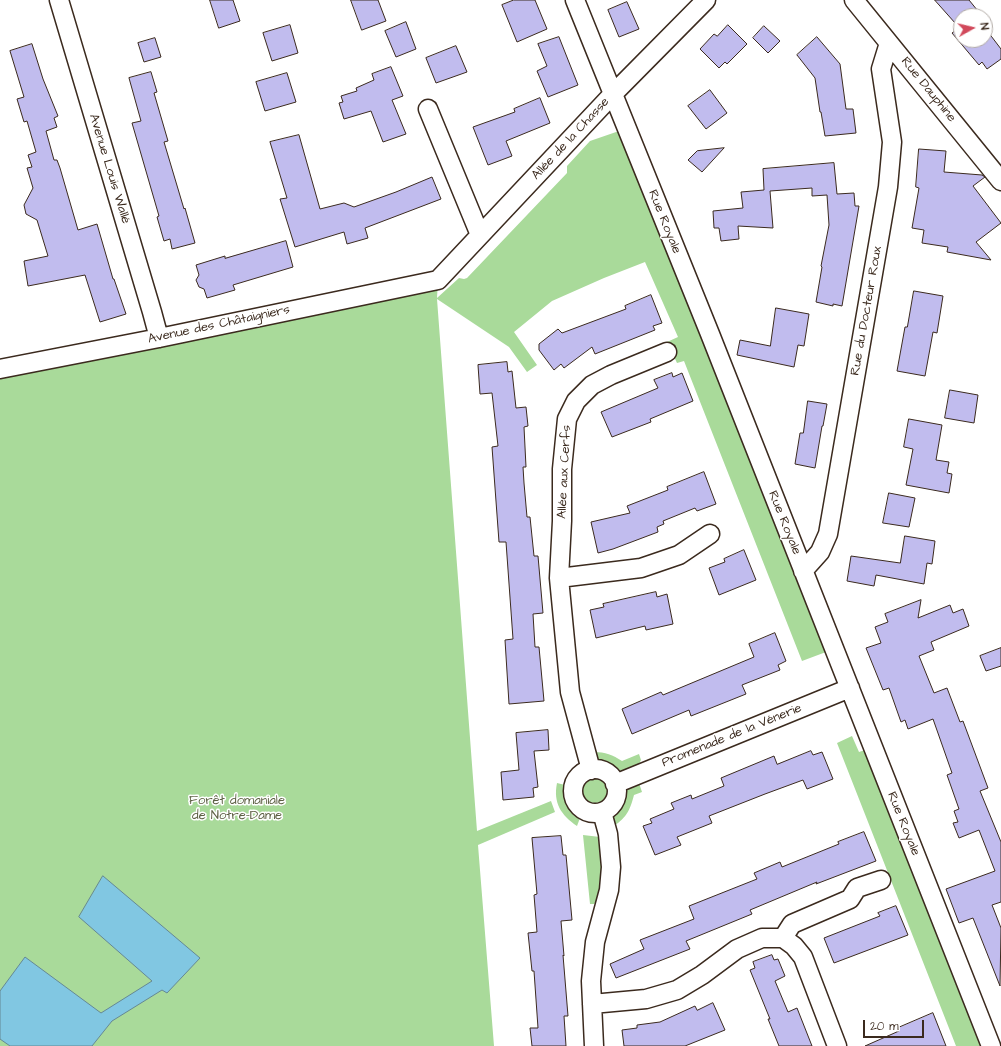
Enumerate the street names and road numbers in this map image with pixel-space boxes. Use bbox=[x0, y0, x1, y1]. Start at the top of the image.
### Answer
street label: Rue Dauphine bbox=[897, 54, 959, 126]
street label: Allée de la Chasse bbox=[529, 95, 613, 183]
street label: Avenue Louis Wallé bbox=[85, 112, 133, 226]
street label: Rue Royale bbox=[644, 188, 684, 256]
street label: Rue du Docteur Roux bbox=[848, 245, 886, 377]
street label: Avenue des Châtaigniers bbox=[147, 302, 291, 348]
street label: Allée aux Cerfs bbox=[555, 425, 575, 519]
street label: Rue Royale bbox=[764, 489, 804, 557]
street label: Promenade de la Vénerie bbox=[660, 701, 804, 771]
street label: Rue Royale bbox=[883, 790, 923, 858]

